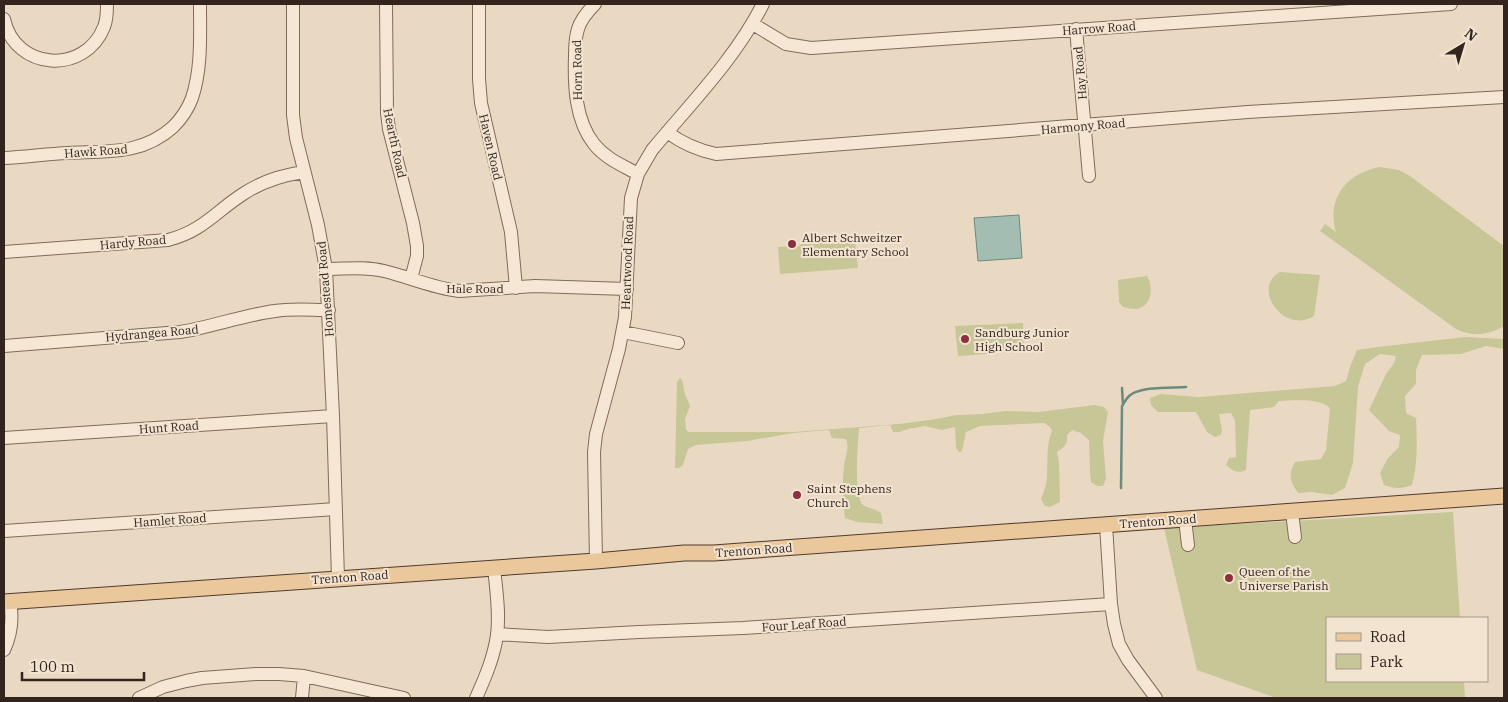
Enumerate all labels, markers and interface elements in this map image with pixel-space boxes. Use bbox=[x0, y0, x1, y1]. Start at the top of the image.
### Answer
street label: Harrow Road bbox=[1062, 18, 1136, 38]
north arrow bbox=[1438, 20, 1488, 70]
text: N bbox=[1461, 24, 1481, 45]
street label: Horn Road bbox=[569, 40, 585, 100]
street label: Hay Road bbox=[1070, 46, 1090, 100]
street label: Hearth Road bbox=[380, 107, 410, 179]
street label: Haven Road bbox=[476, 112, 506, 182]
street label: Harmony Road bbox=[1040, 115, 1126, 137]
street label: Hawk Road bbox=[64, 141, 128, 161]
street label: Heartwood Road bbox=[618, 216, 636, 310]
place label: Albert Schweitzer Elementary School bbox=[802, 230, 909, 259]
street label: Hardy Road bbox=[99, 232, 167, 252]
marker: Albert Schweitzer Elementary School bbox=[786, 238, 798, 250]
street label: Homestead Road bbox=[313, 241, 337, 337]
street label: Hale Road bbox=[446, 281, 504, 296]
street label: Hydrangea Road bbox=[105, 321, 199, 345]
place label: Sandburg Junior High School bbox=[975, 325, 1070, 354]
marker: Sandburg Junior High School bbox=[959, 333, 971, 345]
street label: Hunt Road bbox=[138, 417, 200, 437]
place label: Saint Stephens Church bbox=[807, 481, 892, 510]
marker: Saint Stephens Church bbox=[791, 489, 803, 501]
street label: Hamlet Road bbox=[133, 510, 207, 530]
street label: Trenton Road bbox=[1119, 511, 1197, 531]
street label: Trenton Road bbox=[715, 540, 793, 560]
place label: Queen of the Universe Parish bbox=[1239, 564, 1329, 593]
street label: Trenton Road bbox=[311, 567, 389, 587]
marker: Queen of the Universe Parish bbox=[1223, 572, 1235, 584]
street label: Four Leaf Road bbox=[761, 614, 847, 634]
legend bbox=[1326, 617, 1488, 682]
text: Road bbox=[1370, 627, 1406, 646]
scale bar bbox=[22, 650, 145, 682]
text: Park bbox=[1370, 652, 1403, 671]
text: 100 m bbox=[30, 657, 75, 676]

